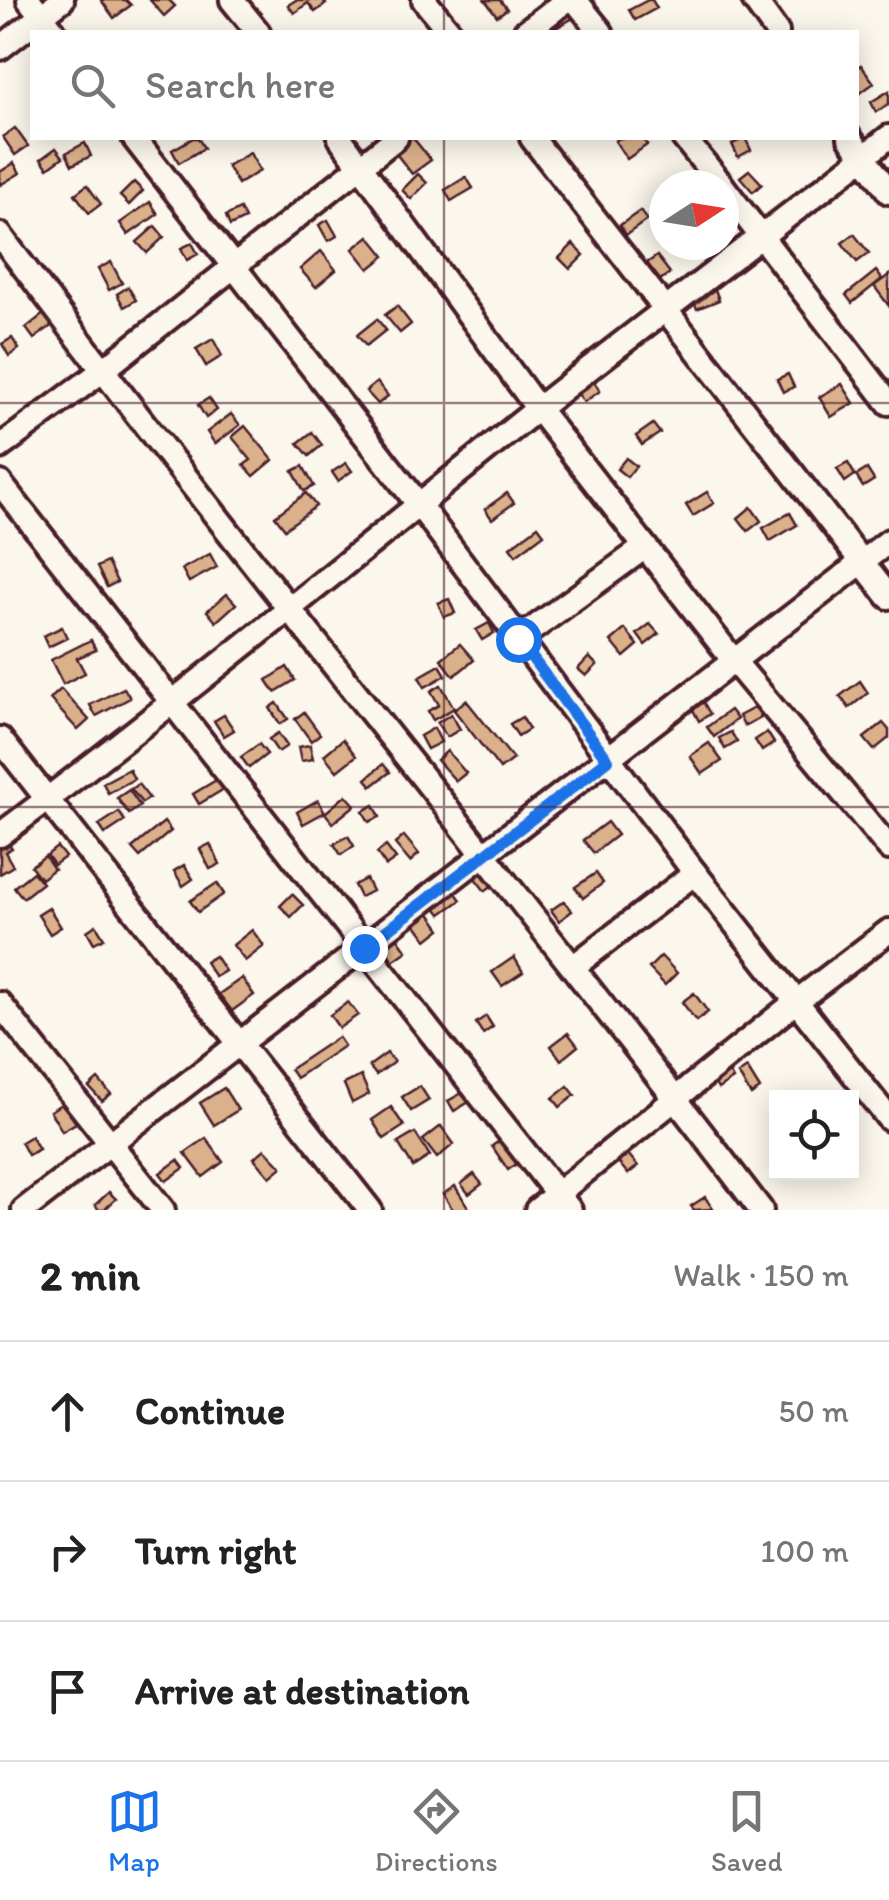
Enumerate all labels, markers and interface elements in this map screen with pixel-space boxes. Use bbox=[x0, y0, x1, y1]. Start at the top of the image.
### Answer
search box bbox=[30, 30, 859, 140]
icon: search bbox=[65, 58, 120, 113]
text: Search here bbox=[145, 62, 336, 108]
north arrow bbox=[649, 170, 739, 260]
route start bbox=[496, 617, 542, 663]
route end bbox=[342, 926, 388, 972]
map controls bbox=[769, 1090, 859, 1180]
button: locate bbox=[769, 1090, 859, 1180]
text: 2 min bbox=[40, 1250, 140, 1301]
text: Walk · 150 m bbox=[673, 1256, 849, 1294]
icon: ahead bbox=[40, 1384, 95, 1439]
text: Continue bbox=[135, 1388, 285, 1434]
text: 50 m bbox=[778, 1392, 849, 1430]
icon: right bbox=[40, 1524, 95, 1579]
text: Turn right bbox=[135, 1528, 297, 1574]
text: 100 m bbox=[761, 1532, 849, 1570]
icon: arrive bbox=[40, 1664, 95, 1719]
text: Arrive at destination bbox=[135, 1668, 470, 1714]
tab: Map bbox=[107, 1784, 162, 1878]
tab: Directions bbox=[375, 1784, 498, 1878]
tab: Saved bbox=[711, 1784, 782, 1878]

